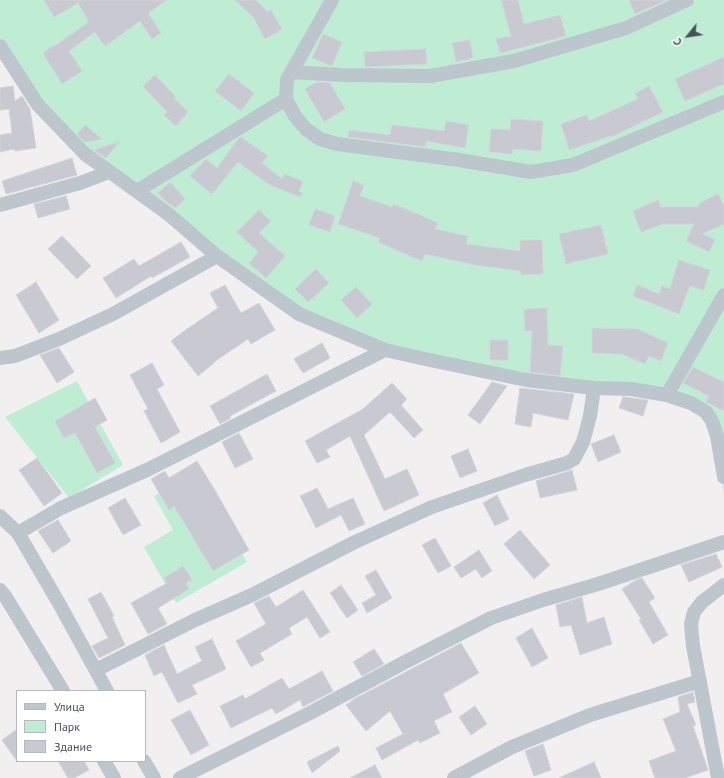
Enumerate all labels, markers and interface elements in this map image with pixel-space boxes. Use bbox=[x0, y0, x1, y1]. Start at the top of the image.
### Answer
north arrow bbox=[668, 16, 708, 56]
text: С bbox=[670, 36, 685, 48]
legend bbox=[16, 690, 146, 762]
text: Улица bbox=[54, 699, 85, 714]
text: Парк bbox=[54, 719, 80, 734]
text: Здание bbox=[54, 739, 92, 754]

